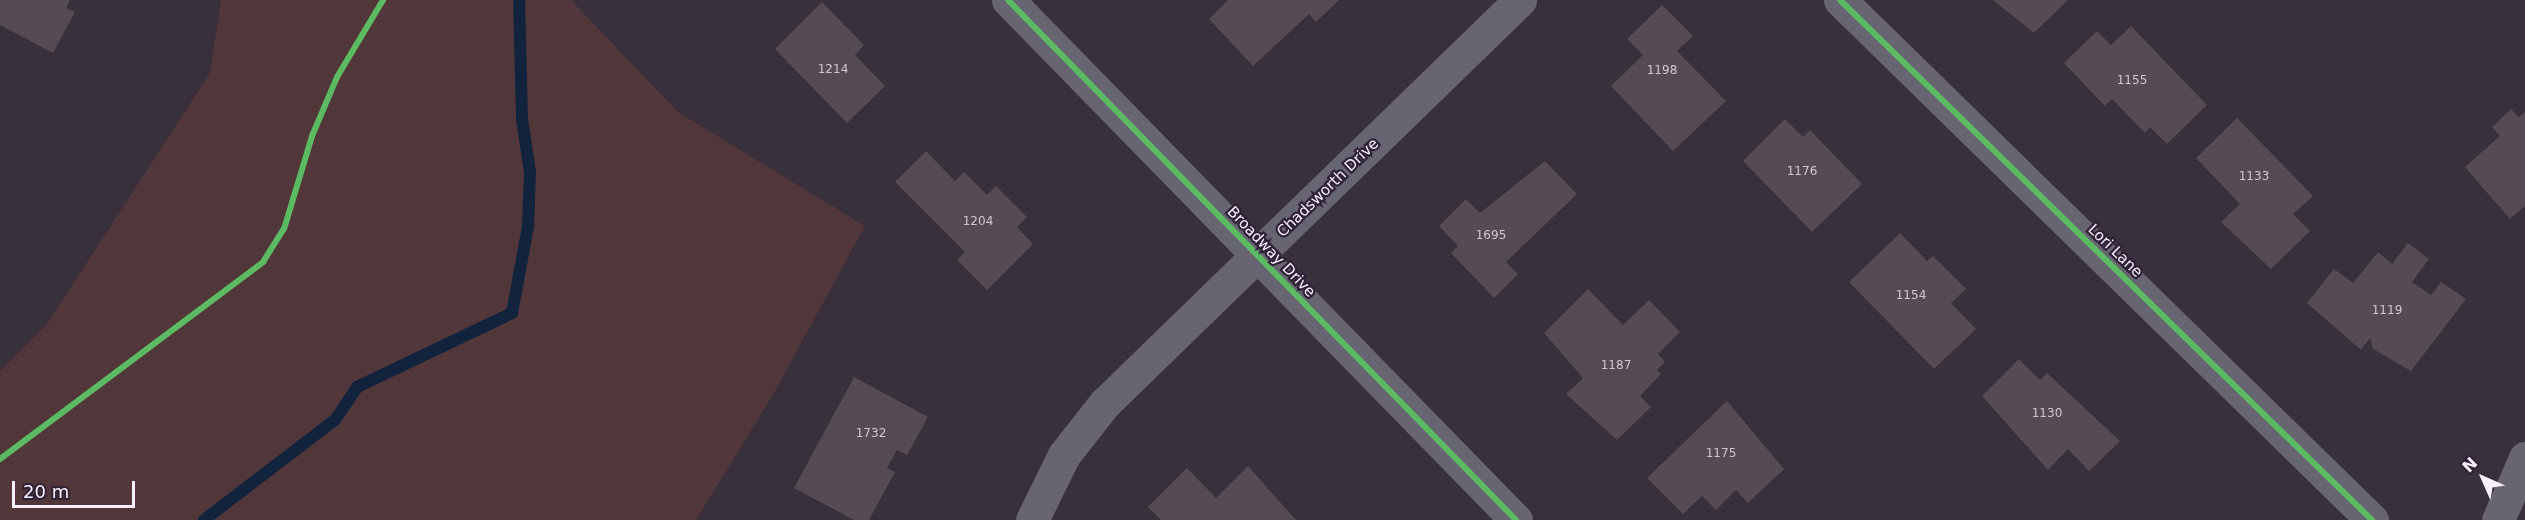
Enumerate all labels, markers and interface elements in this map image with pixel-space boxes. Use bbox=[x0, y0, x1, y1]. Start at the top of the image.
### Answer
house number: 1214 bbox=[818, 63, 848, 77]
house number: 1198 bbox=[1647, 64, 1677, 78]
house number: 1155 bbox=[2117, 74, 2147, 88]
street label: Chadsworth Drive bbox=[1273, 135, 1383, 241]
house number: 1176 bbox=[1787, 165, 1817, 179]
house number: 1133 bbox=[2239, 170, 2269, 184]
street label: Broadway Drive bbox=[1223, 203, 1319, 301]
house number: 1204 bbox=[963, 215, 993, 229]
street label: Lori Lane bbox=[2084, 221, 2146, 281]
house number: 1695 bbox=[1476, 229, 1506, 243]
house number: 1154 bbox=[1896, 289, 1926, 303]
house number: 1119 bbox=[2372, 304, 2402, 318]
house number: 1187 bbox=[1601, 359, 1631, 373]
house number: 1130 bbox=[2032, 407, 2062, 421]
house number: 1732 bbox=[856, 427, 886, 441]
house number: 1175 bbox=[1706, 447, 1736, 461]
north arrow bbox=[2453, 448, 2513, 508]
text: N bbox=[2458, 453, 2481, 476]
scale bar bbox=[15, 469, 138, 507]
text: 20 m bbox=[23, 481, 69, 502]

